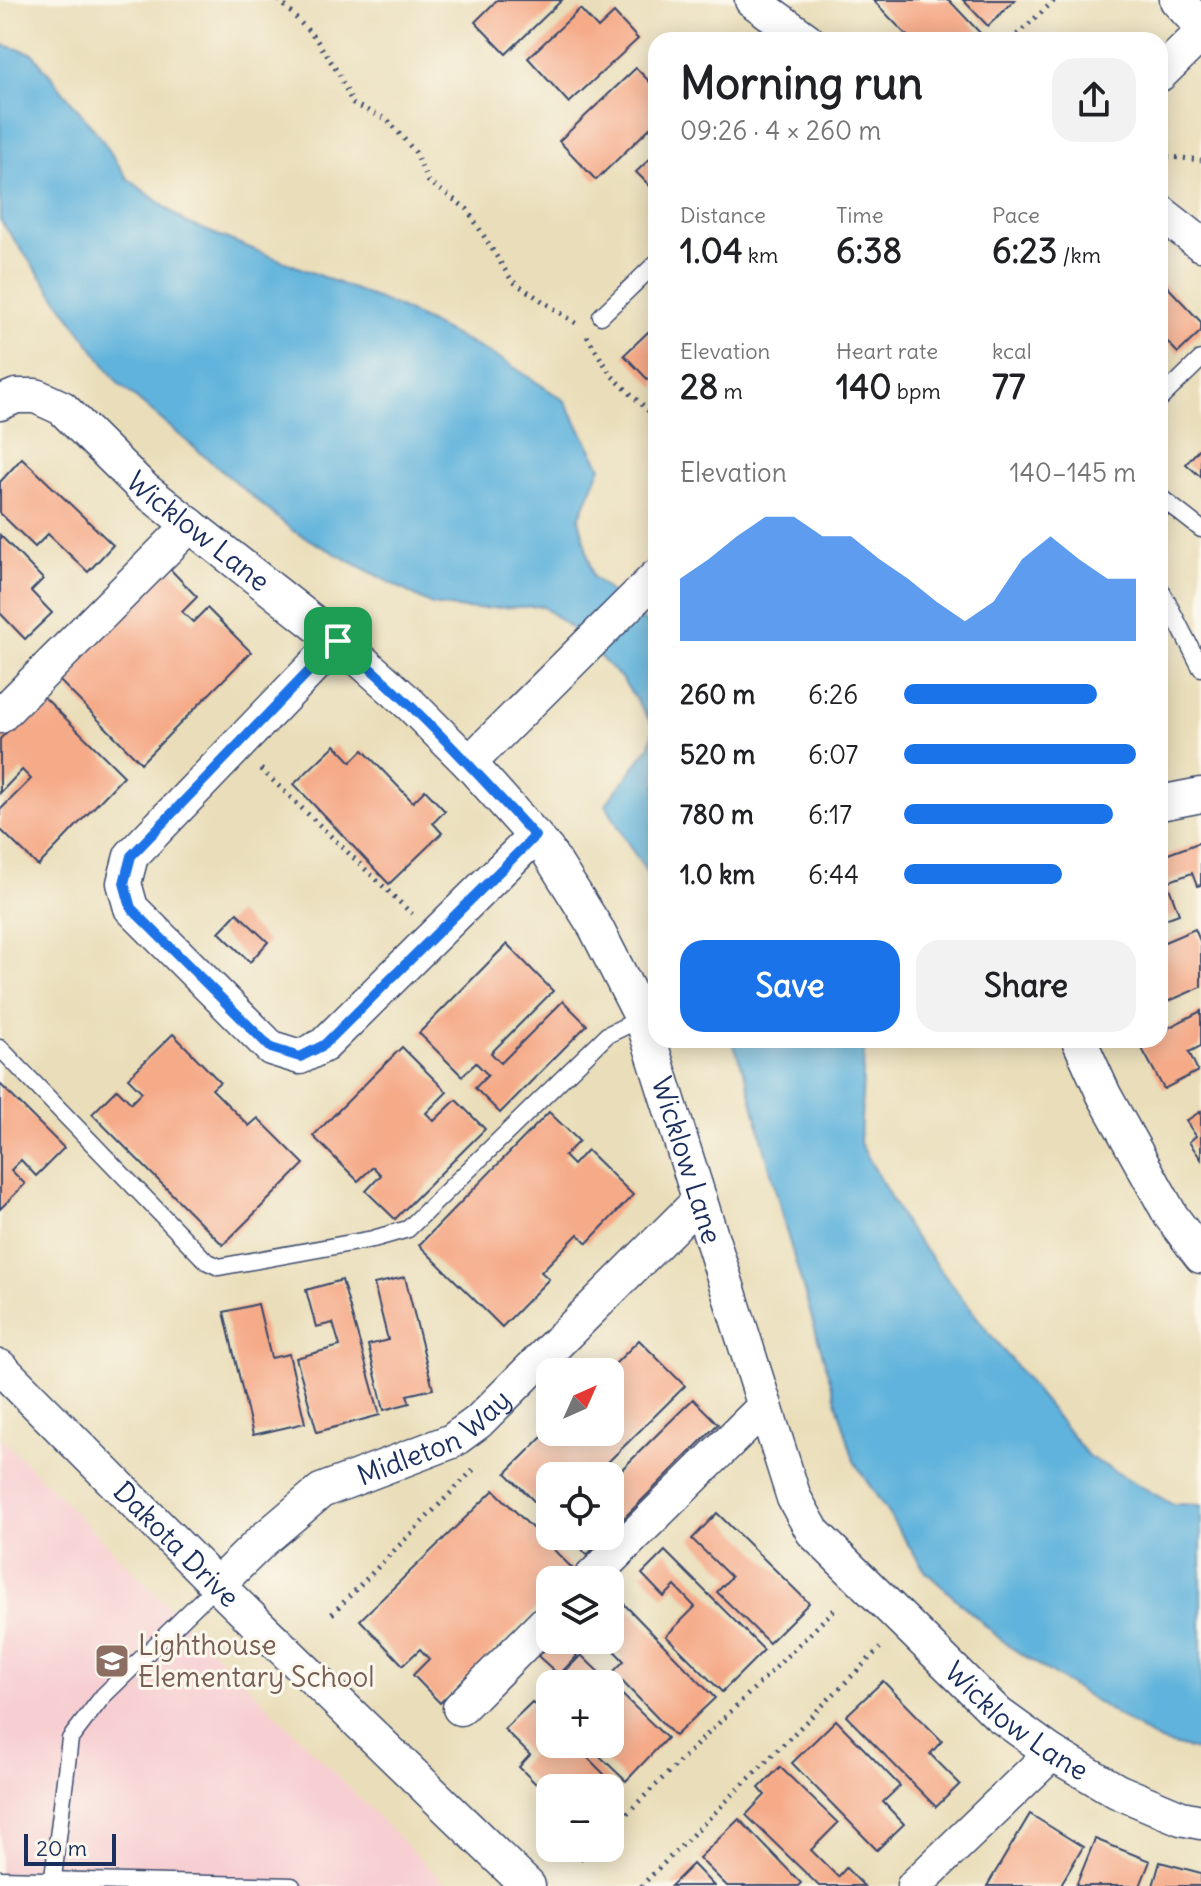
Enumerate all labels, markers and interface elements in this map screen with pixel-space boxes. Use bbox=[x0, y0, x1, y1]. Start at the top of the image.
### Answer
text: Morning run bbox=[680, 56, 923, 111]
button: share bbox=[1052, 58, 1136, 142]
text: 09:26 · 4 × 260 m bbox=[680, 114, 881, 147]
text: Distance bbox=[680, 201, 766, 229]
text: Time bbox=[836, 201, 884, 229]
text: Pace bbox=[992, 201, 1040, 229]
text: 1.04 bbox=[680, 229, 743, 272]
text: 6:38 bbox=[836, 229, 902, 272]
text: 6:23 bbox=[992, 229, 1057, 272]
text: km bbox=[743, 241, 778, 269]
text: /km bbox=[1057, 241, 1101, 269]
text: Elevation bbox=[680, 337, 770, 365]
text: Heart rate bbox=[836, 337, 938, 365]
text: kcal bbox=[992, 337, 1032, 365]
text: 28 bbox=[680, 365, 718, 408]
text: 140 bbox=[836, 365, 892, 408]
text: 77 bbox=[992, 365, 1025, 408]
text: m bbox=[718, 377, 743, 405]
text: bpm bbox=[892, 377, 941, 405]
text: Elevation bbox=[680, 456, 787, 489]
text: 140–145 m bbox=[1009, 456, 1136, 489]
street label: Wicklow Lane bbox=[119, 464, 277, 599]
pin bbox=[304, 607, 372, 675]
icon: arrive bbox=[316, 619, 360, 663]
text: 260 m bbox=[680, 678, 755, 711]
text: 6:26 bbox=[808, 678, 858, 711]
text: 520 m bbox=[680, 738, 755, 771]
text: 6:07 bbox=[808, 738, 858, 771]
text: 780 m bbox=[680, 798, 754, 831]
text: 6:17 bbox=[808, 798, 852, 831]
text: 1.0 km bbox=[680, 858, 755, 891]
text: 6:44 bbox=[808, 858, 859, 891]
button: Save bbox=[680, 940, 900, 1032]
button: Share bbox=[916, 940, 1136, 1032]
street label: Wicklow Lane bbox=[644, 1072, 730, 1248]
north arrow bbox=[536, 1358, 624, 1446]
map controls bbox=[536, 1358, 624, 1862]
street label: Midleton Way bbox=[352, 1382, 518, 1493]
button: locate bbox=[536, 1462, 624, 1550]
street label: Dakota Drive bbox=[106, 1473, 247, 1615]
button: layers bbox=[536, 1566, 624, 1654]
place label: Lighthouse Elementary School bbox=[138, 1627, 375, 1695]
school or university icon: Lighthouse Elementary School bbox=[93, 1642, 131, 1680]
street label: Wicklow Lane bbox=[937, 1654, 1095, 1788]
button: + bbox=[536, 1670, 624, 1758]
button: − bbox=[536, 1774, 624, 1862]
scale bar bbox=[24, 1830, 116, 1866]
text: 20 m bbox=[36, 1834, 87, 1862]

